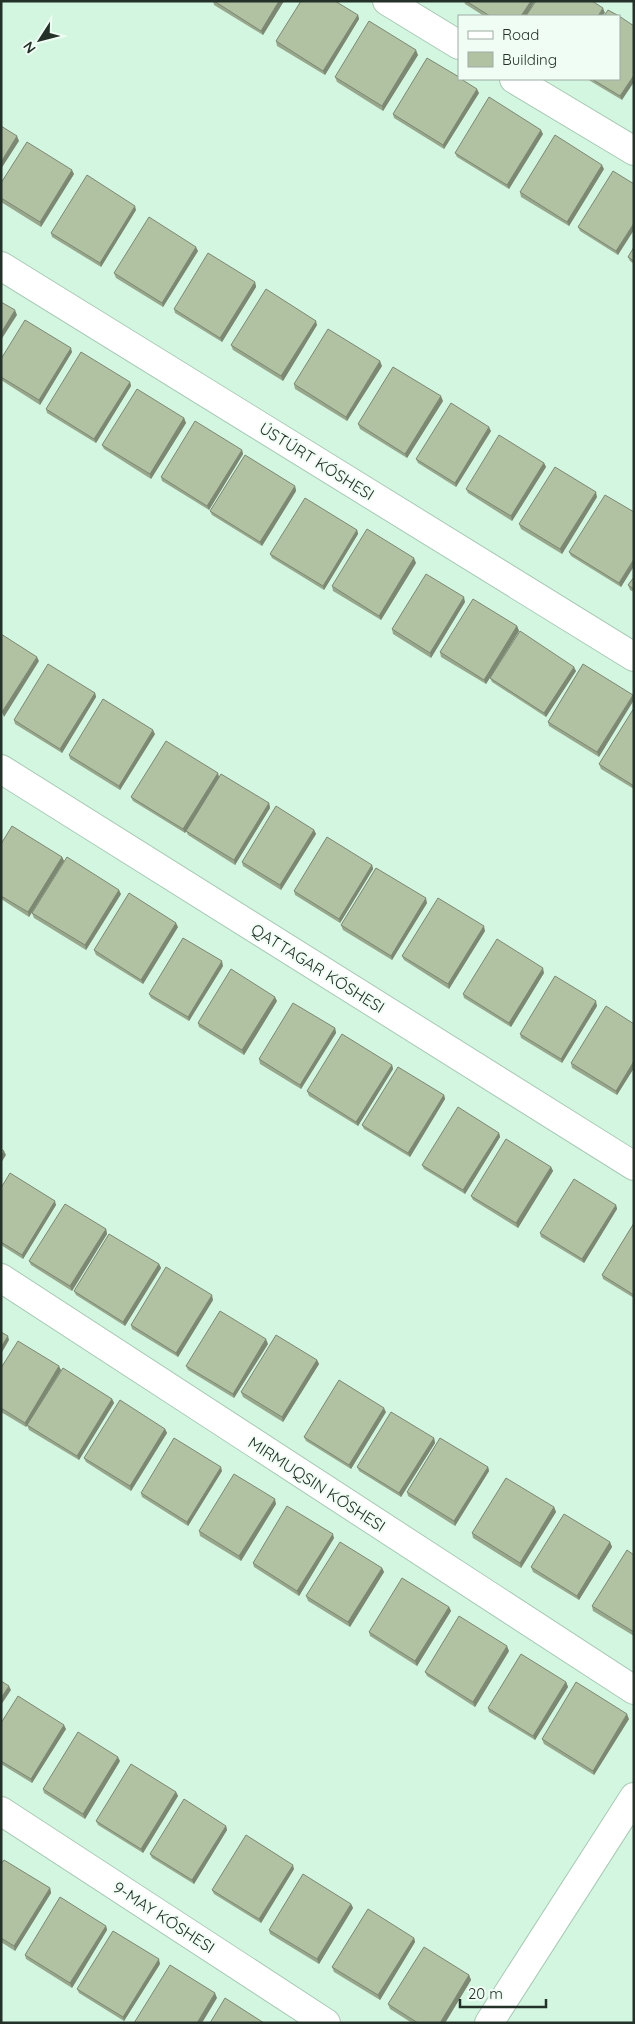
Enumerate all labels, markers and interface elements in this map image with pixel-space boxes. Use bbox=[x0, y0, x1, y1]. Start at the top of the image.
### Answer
north arrow bbox=[15, 15, 65, 65]
legend bbox=[458, 15, 620, 80]
text: Road bbox=[502, 25, 539, 44]
text: N bbox=[19, 38, 40, 57]
text: Building bbox=[502, 50, 557, 69]
street label: ÚSTÚRT KÓSHESI bbox=[256, 418, 378, 504]
street label: QATTAGAR KÓSHESI bbox=[248, 919, 388, 1017]
street label: MIRMUQSIN KÓSHESI bbox=[245, 1432, 389, 1536]
street label: 9-MAY KÓSHESI bbox=[109, 1877, 219, 1957]
scale bar bbox=[460, 1976, 546, 2008]
text: 20 m bbox=[468, 1984, 503, 2003]

